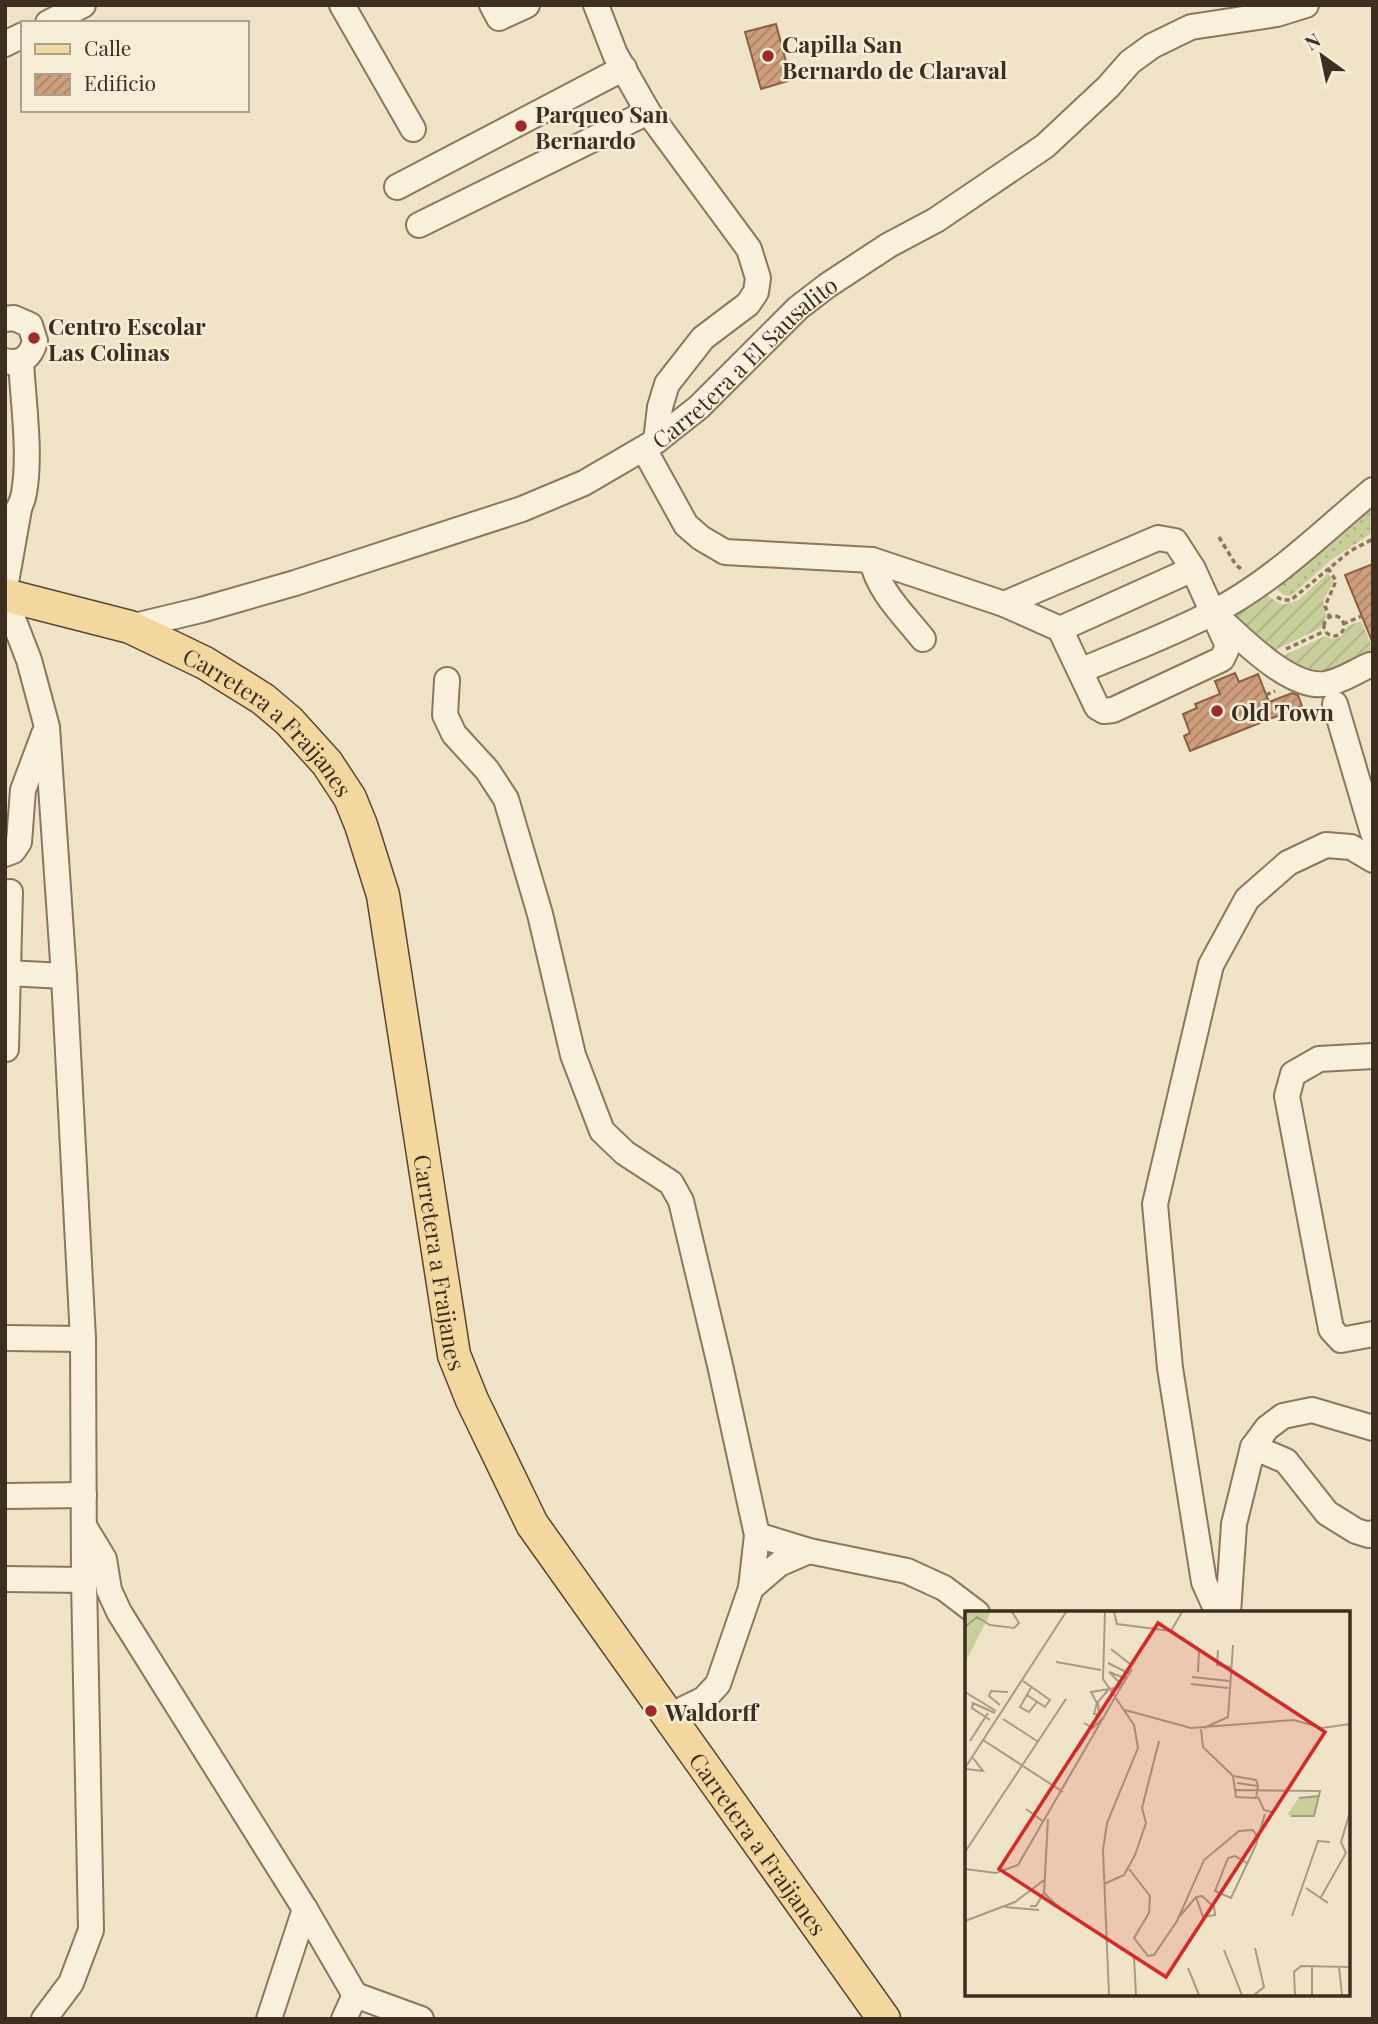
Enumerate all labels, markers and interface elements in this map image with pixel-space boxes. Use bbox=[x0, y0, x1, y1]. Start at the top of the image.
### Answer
legend bbox=[21, 21, 248, 112]
north arrow bbox=[1287, 21, 1357, 91]
text: N bbox=[1299, 26, 1325, 56]
place label: Capilla San Bernardo de Claraval bbox=[782, 28, 1007, 85]
text: Calle bbox=[84, 33, 131, 61]
marker: Capilla San Bernardo de Claraval bbox=[760, 48, 776, 64]
text: Edificio bbox=[84, 68, 156, 96]
place label: Parqueo San Bernardo bbox=[535, 98, 669, 155]
marker: Parqueo San Bernardo bbox=[513, 118, 529, 134]
street label: Carretera a El Sausalito bbox=[645, 268, 843, 455]
place label: Centro Escolar Las Colinas bbox=[48, 310, 206, 367]
marker: Centro Escolar Las Colinas bbox=[26, 330, 42, 346]
street label: Carretera a Fraijanes bbox=[178, 639, 360, 802]
place label: Old Town bbox=[1231, 696, 1334, 727]
marker: Old Town bbox=[1209, 703, 1225, 719]
street label: Carretera a Fraijanes bbox=[408, 1152, 474, 1375]
inset map bbox=[965, 1611, 1350, 1996]
place label: Waldorff bbox=[664, 1696, 760, 1727]
marker: Waldorff bbox=[643, 1703, 659, 1719]
street label: Carretera a Fraijanes bbox=[683, 1746, 835, 1941]

